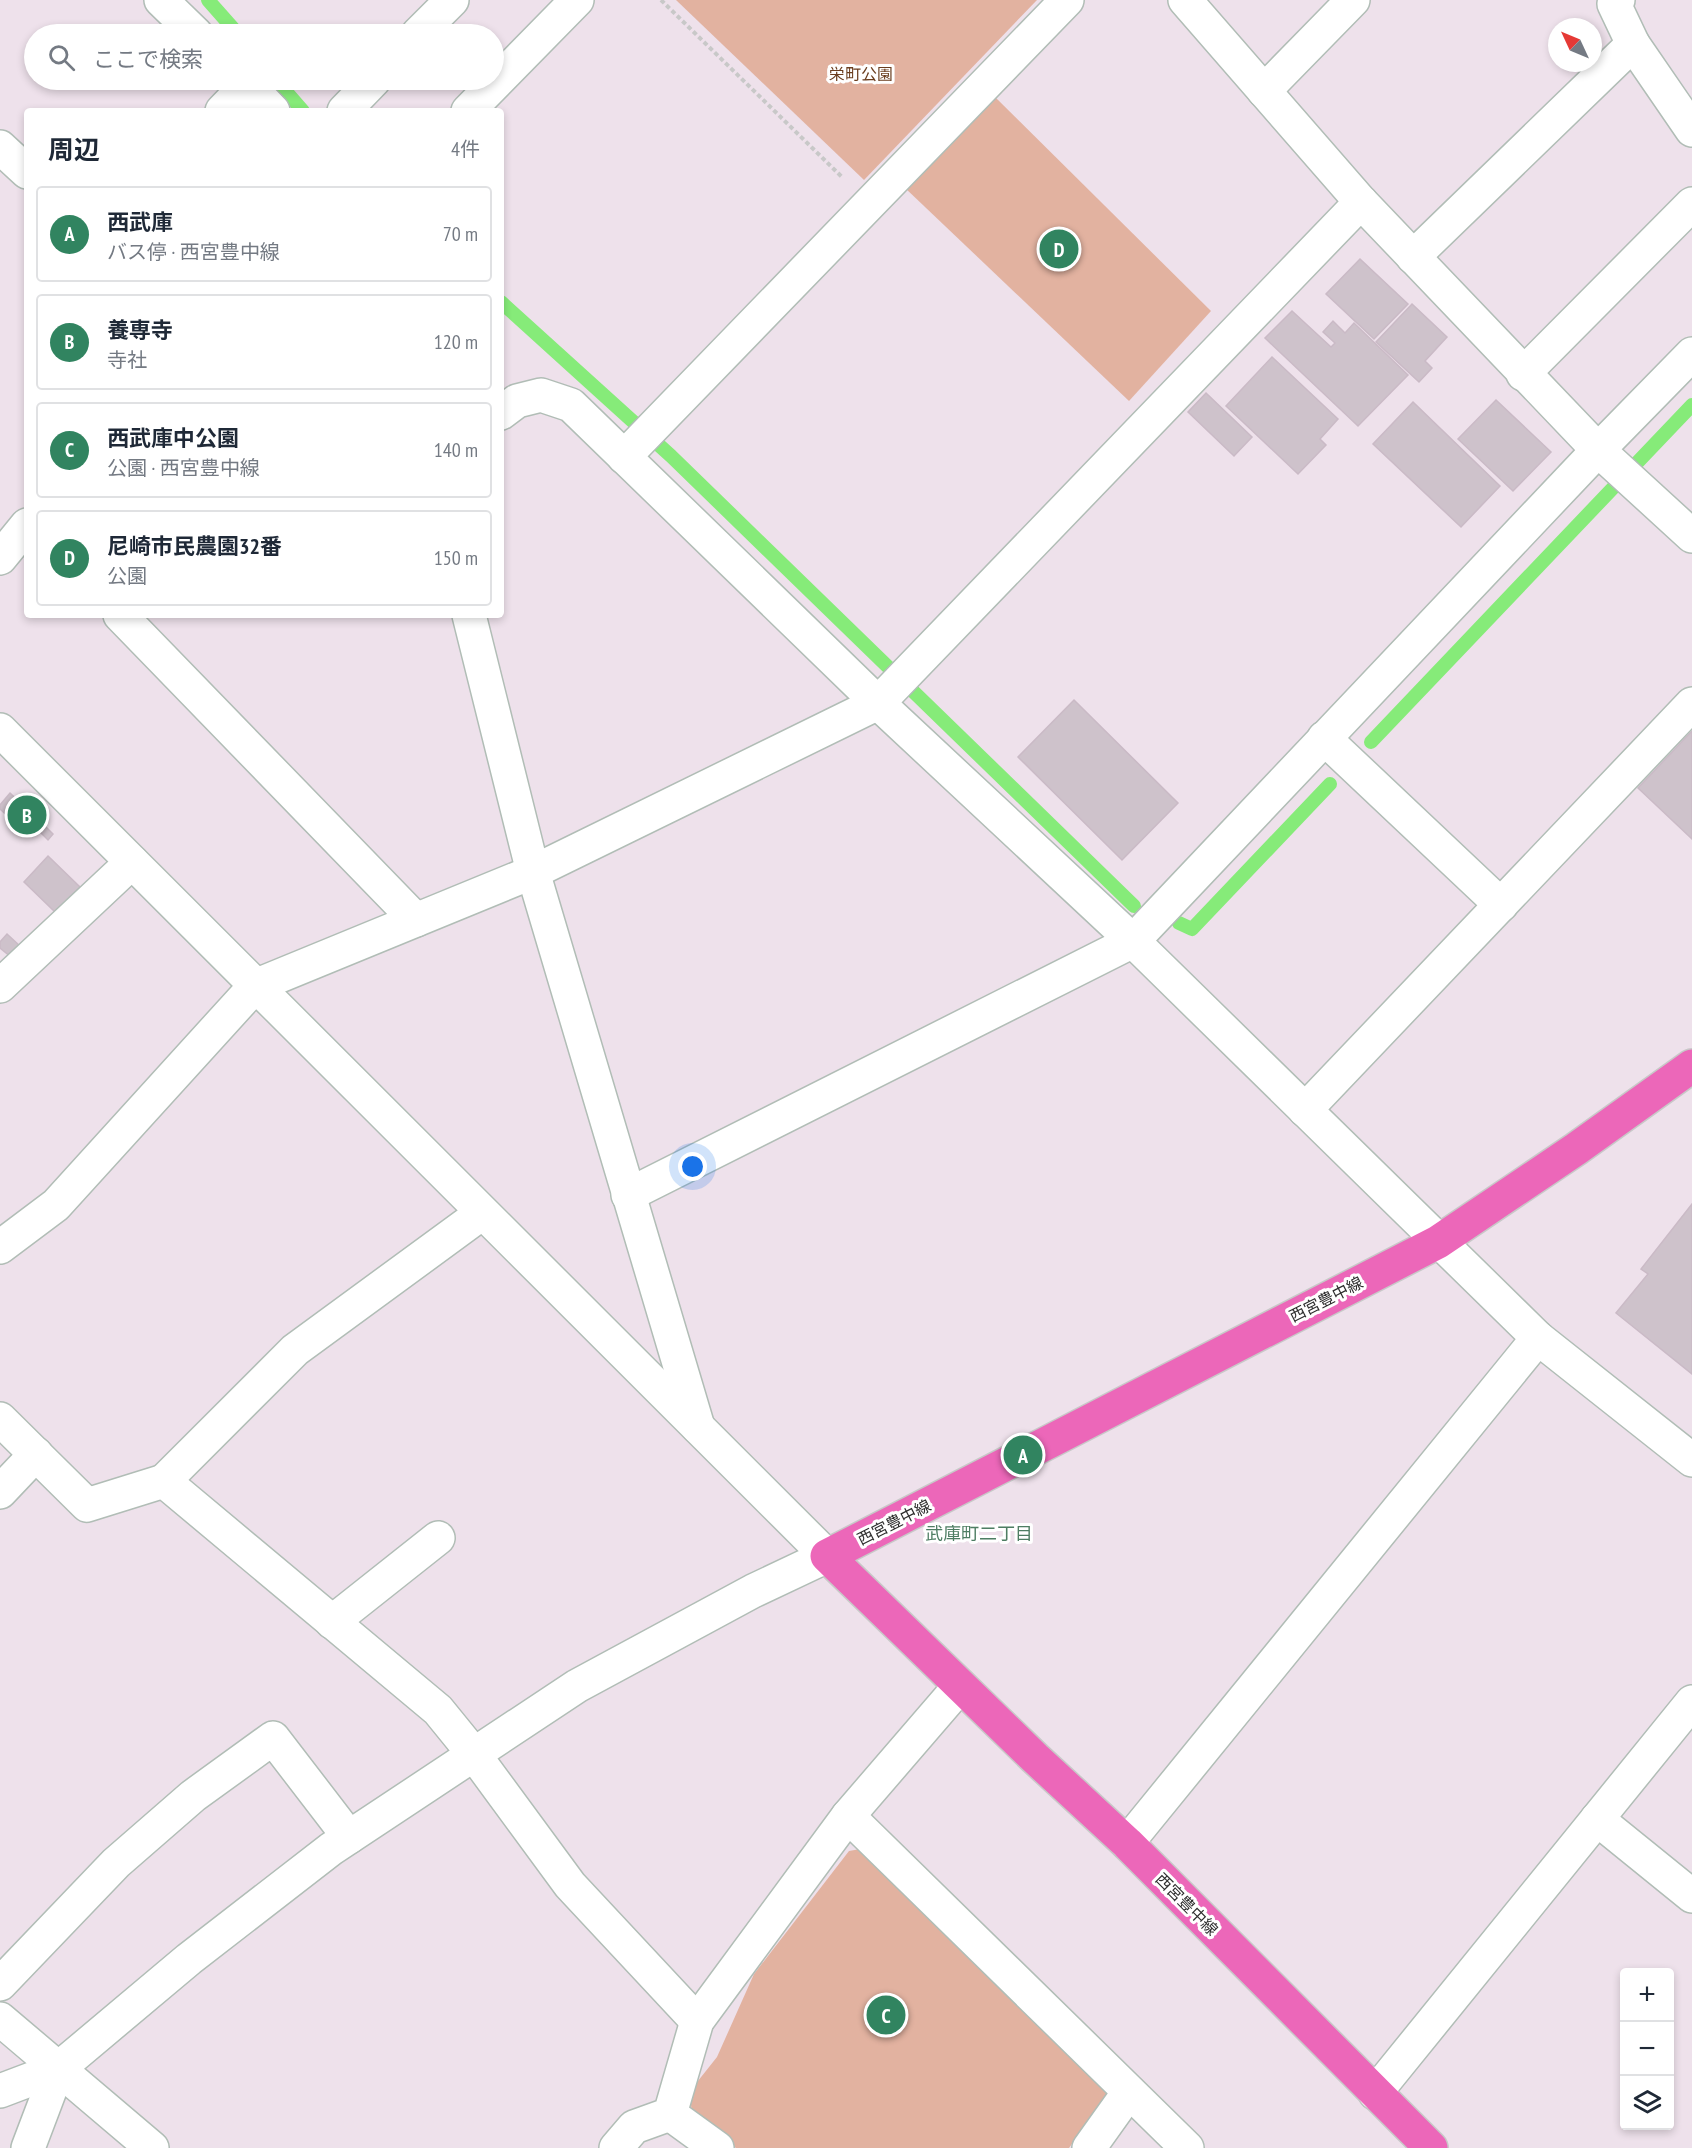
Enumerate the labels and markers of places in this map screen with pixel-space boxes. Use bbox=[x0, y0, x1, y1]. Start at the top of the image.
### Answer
pin: D bbox=[1040, 226, 1078, 272]
pin: B bbox=[8, 792, 46, 838]
pin: A bbox=[1004, 1432, 1042, 1478]
pin: C bbox=[866, 1992, 906, 2038]

